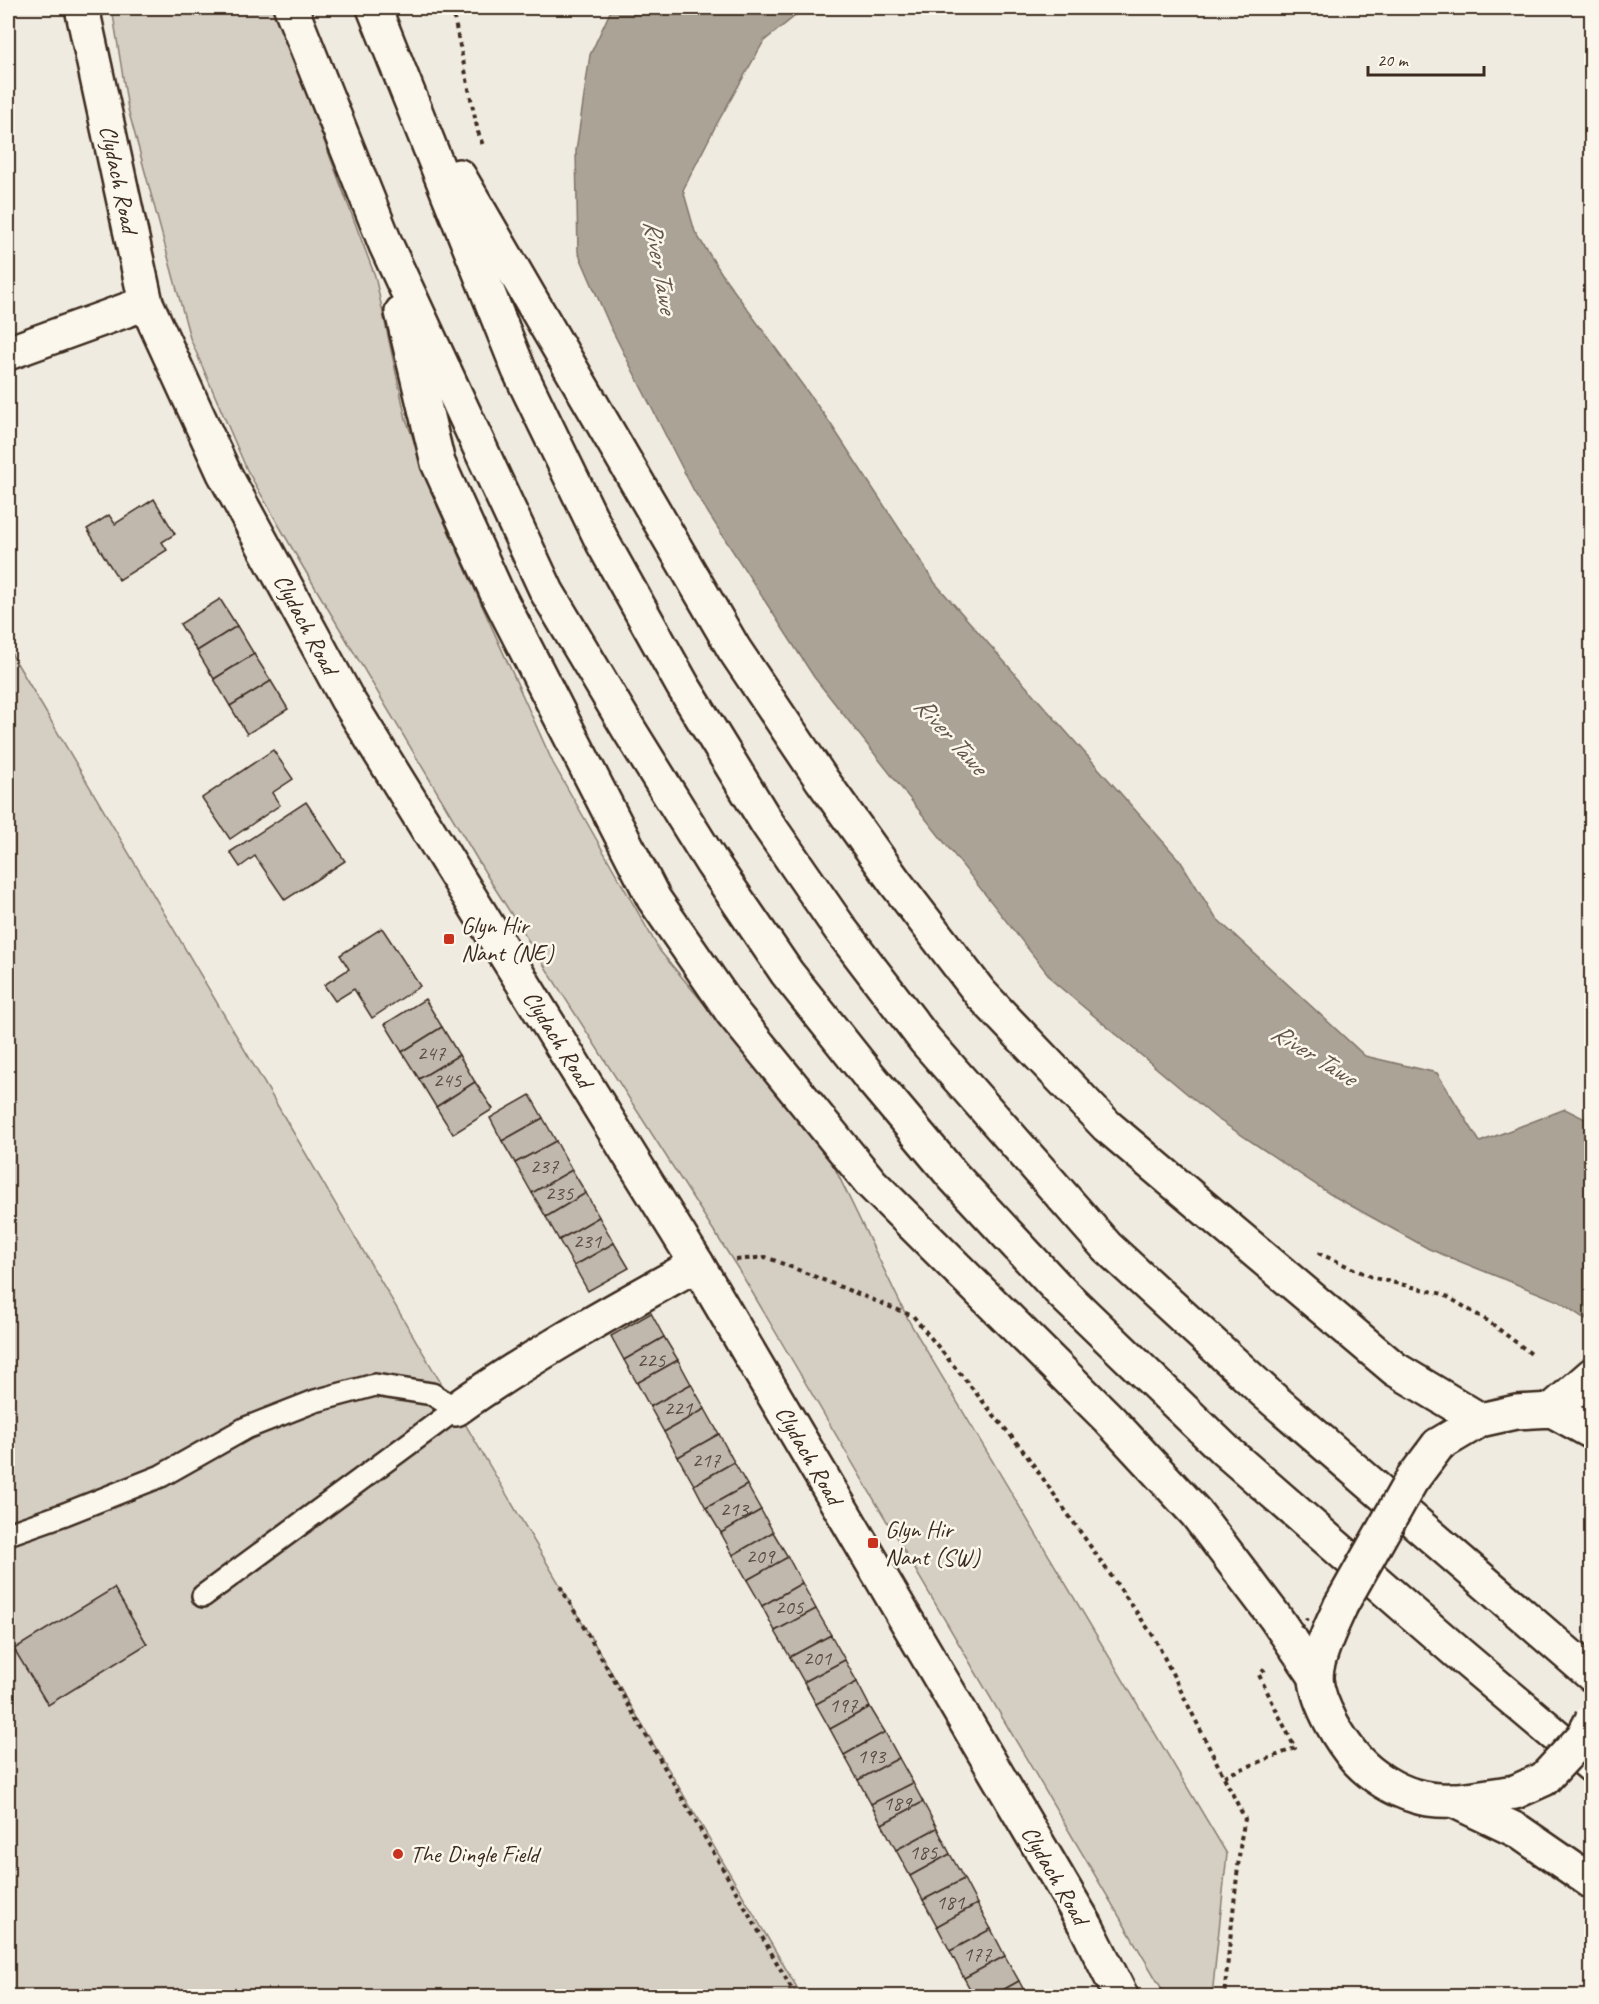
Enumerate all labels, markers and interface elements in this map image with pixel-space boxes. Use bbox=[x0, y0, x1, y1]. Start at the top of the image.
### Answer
scale bar bbox=[1368, 39, 1484, 77]
text: 20 m bbox=[1377, 49, 1410, 71]
street label: Clydach Road bbox=[93, 122, 146, 239]
water label: River Tawe bbox=[636, 217, 686, 320]
street label: Clydach Road bbox=[267, 569, 347, 682]
water label: River Tawe bbox=[907, 689, 997, 785]
place label: Glyn Hir Nant (NE) bbox=[461, 910, 554, 968]
marker: Glyn Hir Nant (NE) bbox=[442, 932, 456, 946]
street label: Clydach Road bbox=[516, 985, 602, 1096]
water label: River Tawe bbox=[1265, 1016, 1366, 1096]
house number: 247 bbox=[417, 1040, 447, 1066]
house number: 245 bbox=[433, 1067, 463, 1093]
house number: 237 bbox=[530, 1153, 560, 1179]
house number: 235 bbox=[545, 1180, 575, 1206]
house number: 231 bbox=[573, 1228, 603, 1254]
house number: 225 bbox=[637, 1347, 667, 1373]
house number: 221 bbox=[664, 1395, 694, 1421]
street label: Clydach Road bbox=[769, 1400, 851, 1513]
house number: 217 bbox=[692, 1447, 722, 1473]
house number: 213 bbox=[720, 1496, 750, 1522]
place label: Glyn Hir Nant (SW) bbox=[885, 1514, 981, 1572]
marker: Glyn Hir Nant (SW) bbox=[866, 1536, 880, 1550]
house number: 209 bbox=[746, 1543, 776, 1569]
house number: 205 bbox=[775, 1594, 805, 1620]
house number: 201 bbox=[803, 1645, 833, 1671]
house number: 197 bbox=[829, 1692, 859, 1718]
house number: 193 bbox=[857, 1743, 887, 1769]
house number: 189 bbox=[883, 1790, 913, 1816]
street label: Clydach Road bbox=[1015, 1820, 1097, 1933]
place label: The Dingle Field bbox=[410, 1839, 542, 1869]
house number: 185 bbox=[909, 1839, 939, 1865]
marker: The Dingle Field bbox=[391, 1847, 405, 1861]
house number: 181 bbox=[936, 1889, 966, 1915]
house number: 177 bbox=[963, 1941, 993, 1967]

